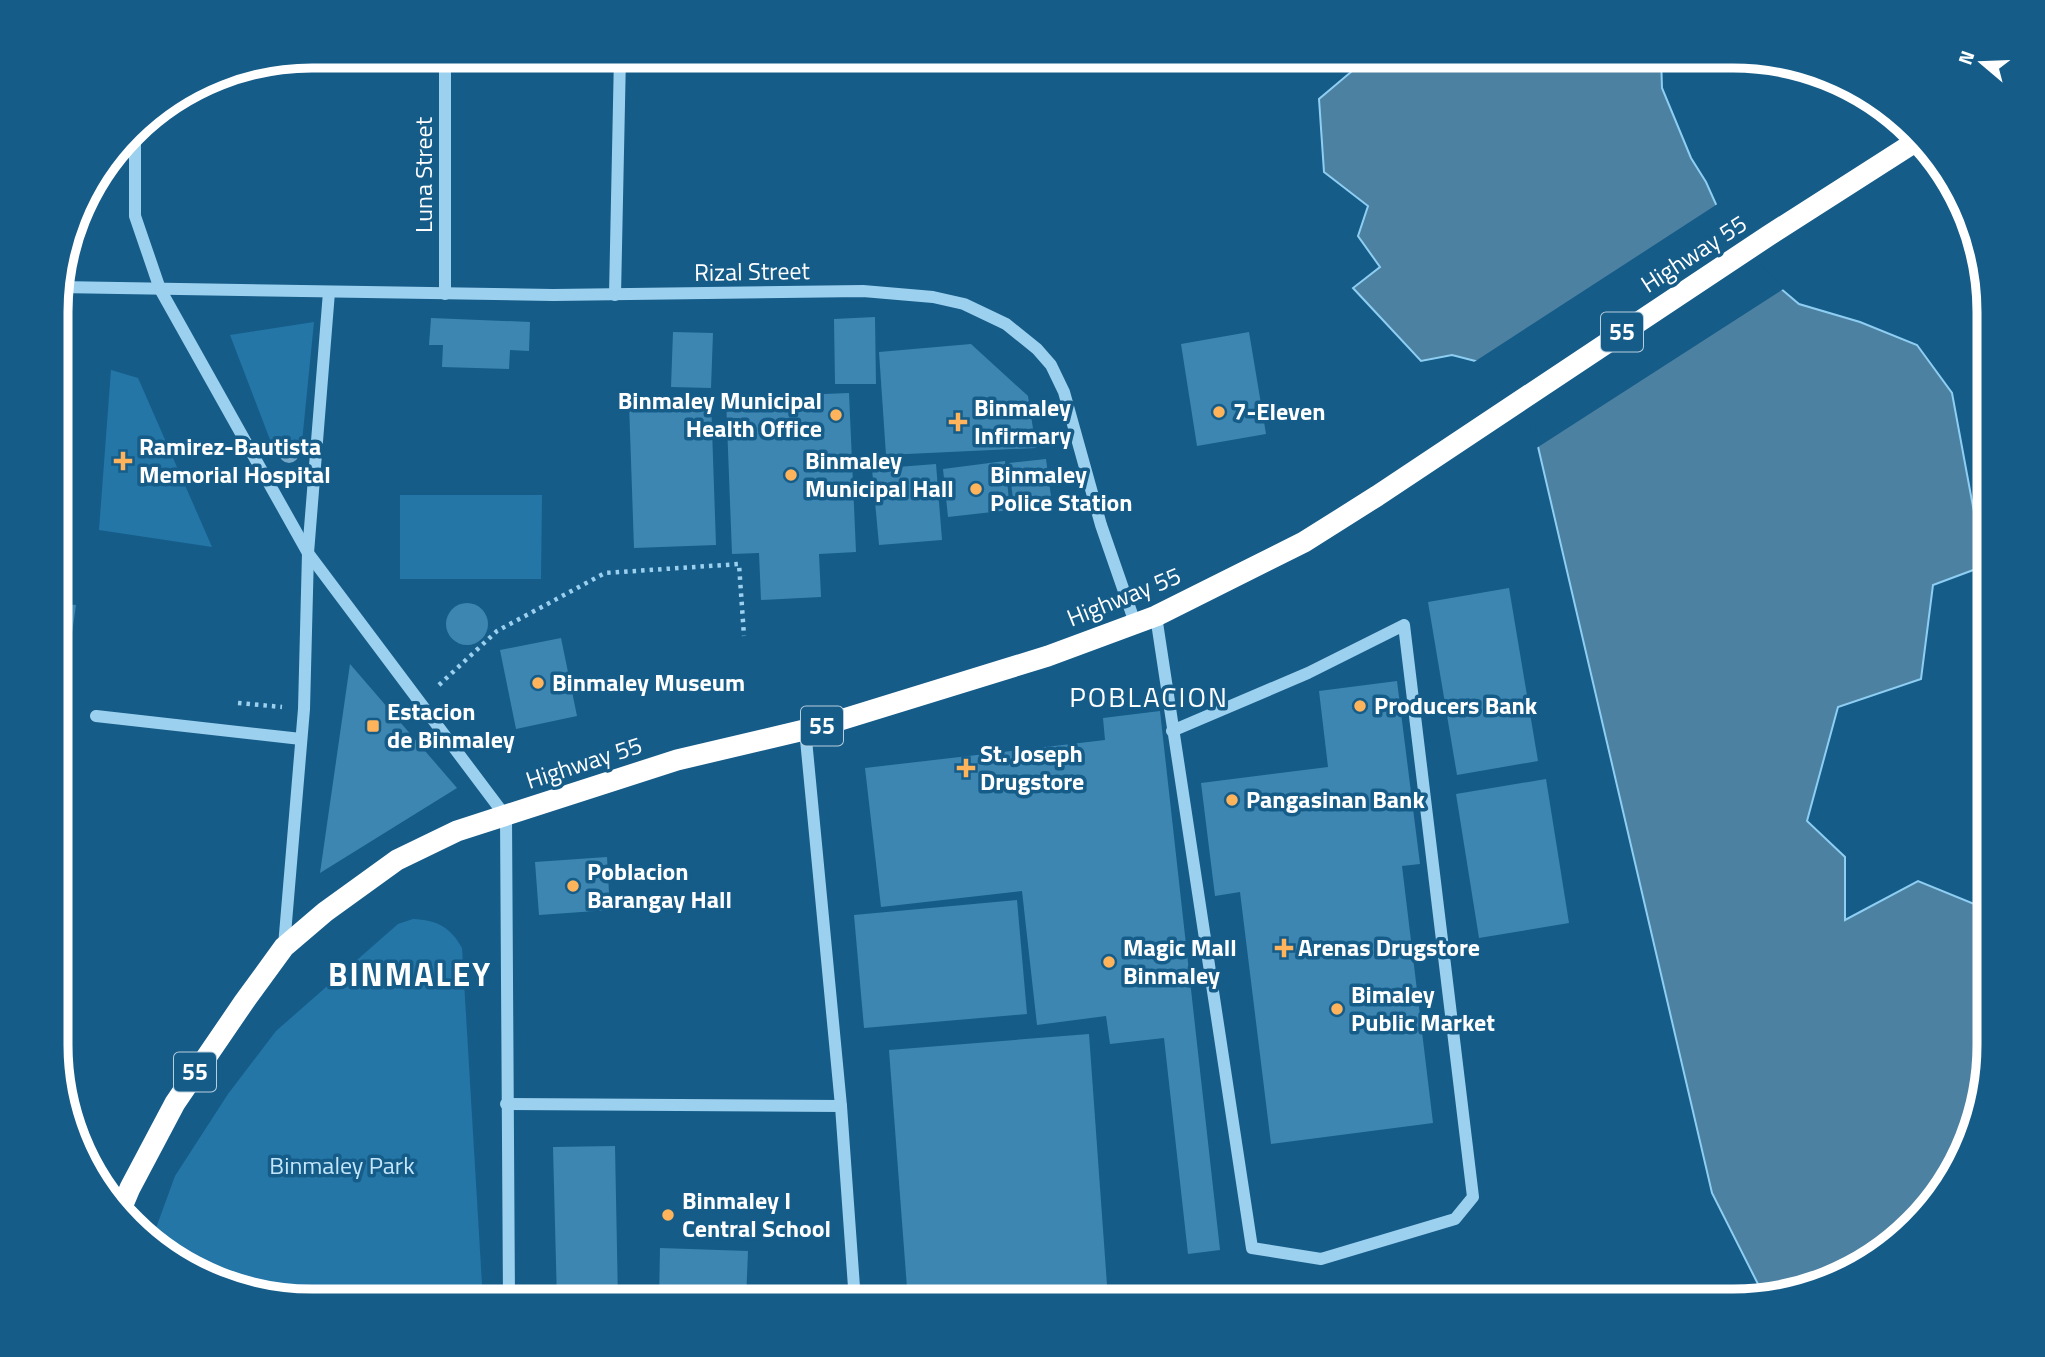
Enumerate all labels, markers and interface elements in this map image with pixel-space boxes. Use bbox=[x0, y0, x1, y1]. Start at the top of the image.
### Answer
north arrow bbox=[1947, 28, 2017, 98]
text: N bbox=[1950, 46, 1981, 68]
street label: Luna Street bbox=[405, 116, 441, 233]
street label: Highway 55 bbox=[1633, 205, 1754, 301]
street label: Rizal Street bbox=[694, 252, 811, 290]
road number: 55 bbox=[1601, 312, 1643, 352]
place label: Binmaley Municipal Health Office bbox=[618, 382, 822, 446]
place label: Binmaley Infirmary bbox=[974, 389, 1071, 453]
place label: 7-Eleven bbox=[1233, 393, 1325, 429]
marker: 7-Eleven bbox=[1211, 404, 1227, 420]
marker: Binmaley Municipal Health Office bbox=[828, 407, 844, 423]
marker: Binmaley Infirmary bbox=[948, 412, 968, 432]
place label: Ramirez-Bautista Memorial Hospital bbox=[139, 428, 331, 492]
place label: Binmaley Municipal Hall bbox=[805, 442, 954, 506]
marker: Ramirez-Bautista Memorial Hospital bbox=[113, 451, 133, 471]
place label: Binmaley Police Station bbox=[990, 456, 1133, 520]
marker: Binmaley Municipal Hall bbox=[783, 467, 799, 483]
marker: Binmaley Police Station bbox=[968, 481, 984, 497]
street label: Highway 55 bbox=[1061, 557, 1186, 635]
place label: Binmaley Museum bbox=[552, 664, 745, 700]
marker: Binmaley Museum bbox=[530, 675, 546, 691]
district label: POBLACION bbox=[1069, 675, 1229, 718]
place label: Producers Bank bbox=[1374, 687, 1538, 723]
place label: Estacion de Binmaley bbox=[387, 693, 515, 757]
marker: Producers Bank bbox=[1352, 698, 1368, 714]
road number: 55 bbox=[801, 706, 843, 746]
marker: Estacion de Binmaley bbox=[365, 718, 381, 734]
street label: Highway 55 bbox=[521, 726, 647, 798]
place label: St. Joseph Drugstore bbox=[980, 735, 1084, 799]
marker: St. Joseph Drugstore bbox=[958, 760, 974, 776]
place label: Pangasinan Bank bbox=[1246, 781, 1425, 817]
marker: Pangasinan Bank bbox=[1224, 792, 1240, 808]
place label: Poblacion Barangay Hall bbox=[587, 853, 732, 917]
marker: Poblacion Barangay Hall bbox=[565, 878, 581, 894]
place label: Magic Mall Binmaley bbox=[1123, 929, 1237, 993]
place label: Arenas Drugstore bbox=[1298, 929, 1480, 965]
marker: Arenas Drugstore bbox=[1276, 940, 1292, 956]
district label: BINMALEY bbox=[328, 950, 492, 998]
marker: Magic Mall Binmaley bbox=[1101, 954, 1117, 970]
place label: Bimaley Public Market bbox=[1351, 976, 1495, 1040]
marker: Bimaley Public Market bbox=[1329, 1001, 1345, 1017]
road number: 55 bbox=[174, 1052, 216, 1092]
park label: Binmaley Park bbox=[269, 1147, 415, 1183]
place label: Binmaley I Central School bbox=[682, 1182, 831, 1246]
marker: Binmaley I Central School bbox=[660, 1207, 676, 1223]

